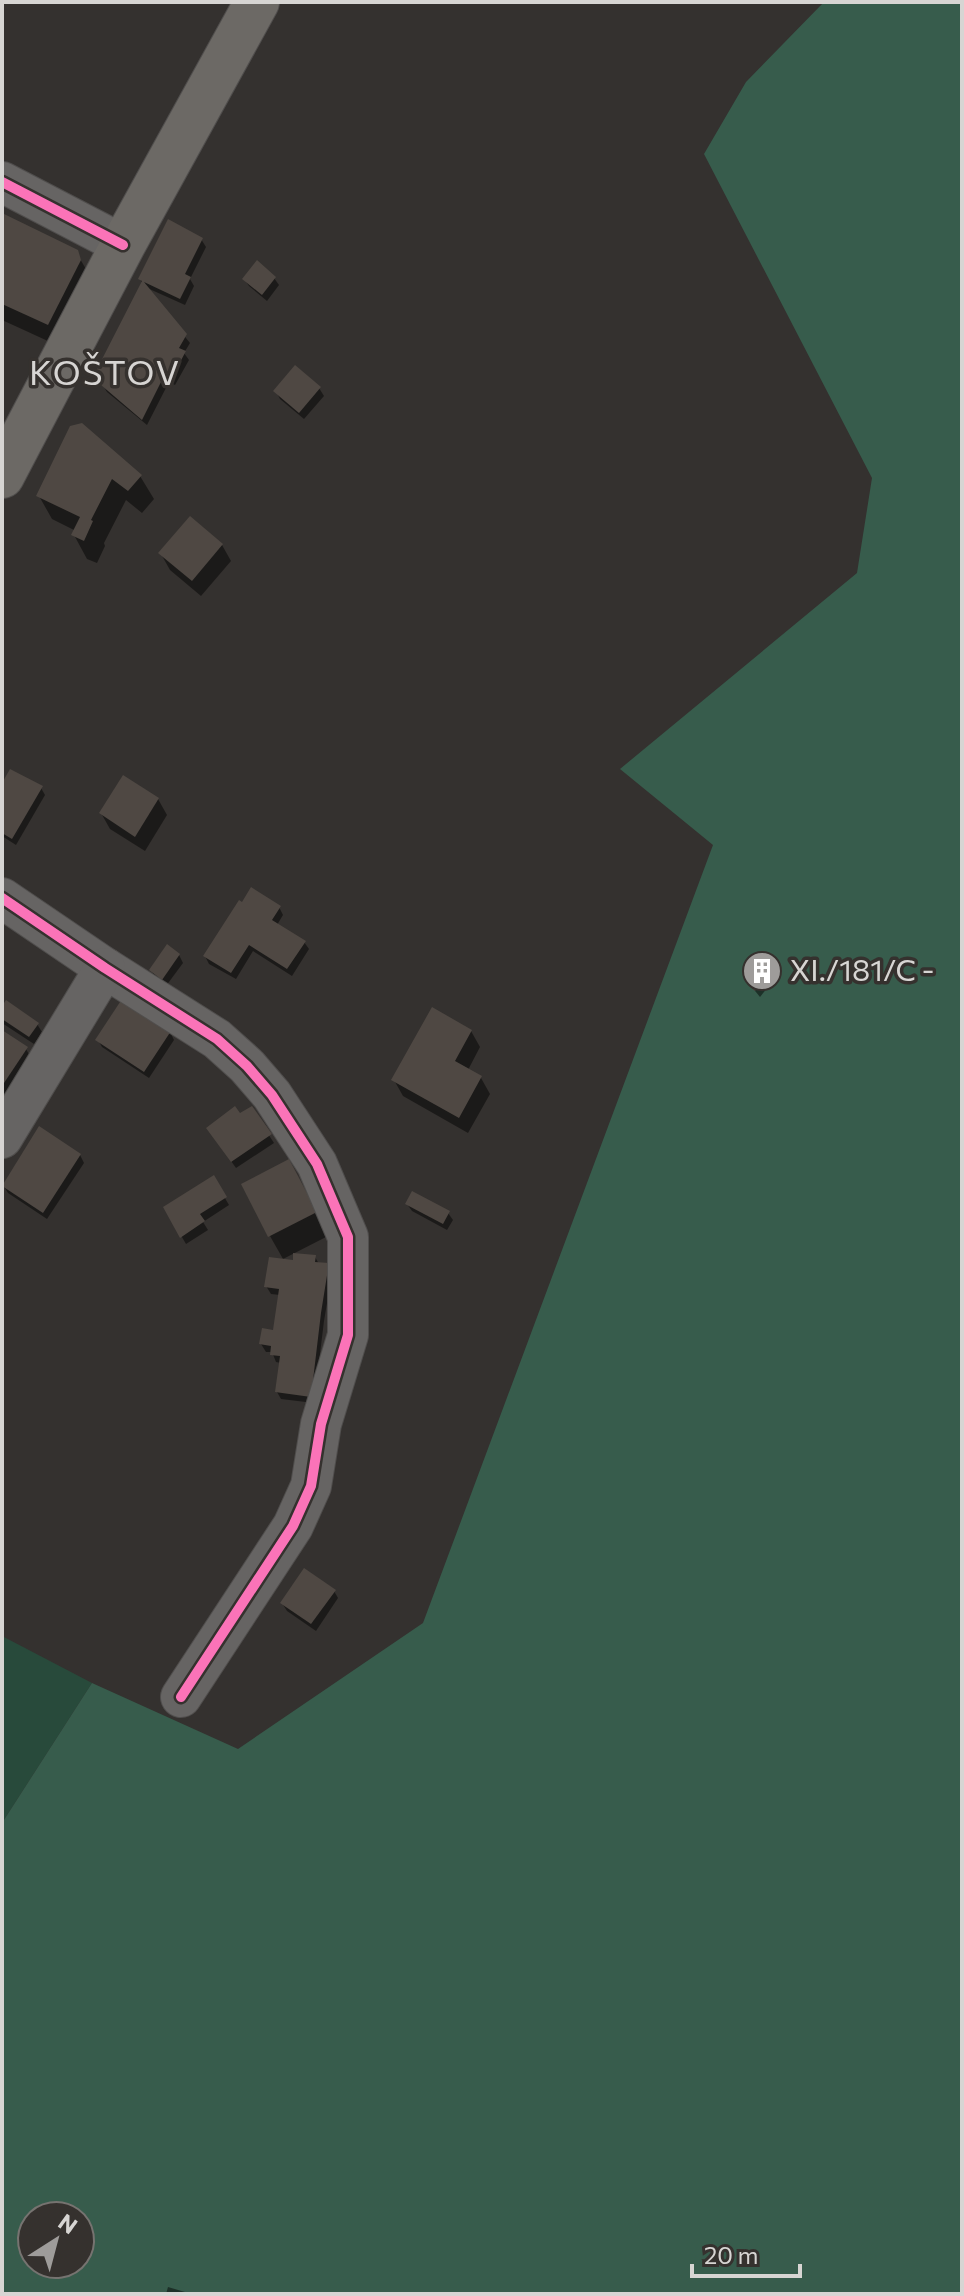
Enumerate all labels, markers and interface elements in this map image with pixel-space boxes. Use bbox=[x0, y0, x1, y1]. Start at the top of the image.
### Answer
district label: KOŠTOV bbox=[29, 350, 181, 392]
building icon: XI./181/C - bbox=[741, 950, 783, 992]
place label: XI./181/C - bbox=[790, 950, 935, 987]
north arrow bbox=[16, 2200, 96, 2280]
text: N bbox=[53, 2208, 83, 2239]
scale bar bbox=[692, 2228, 800, 2278]
text: 20 m bbox=[704, 2240, 758, 2269]

